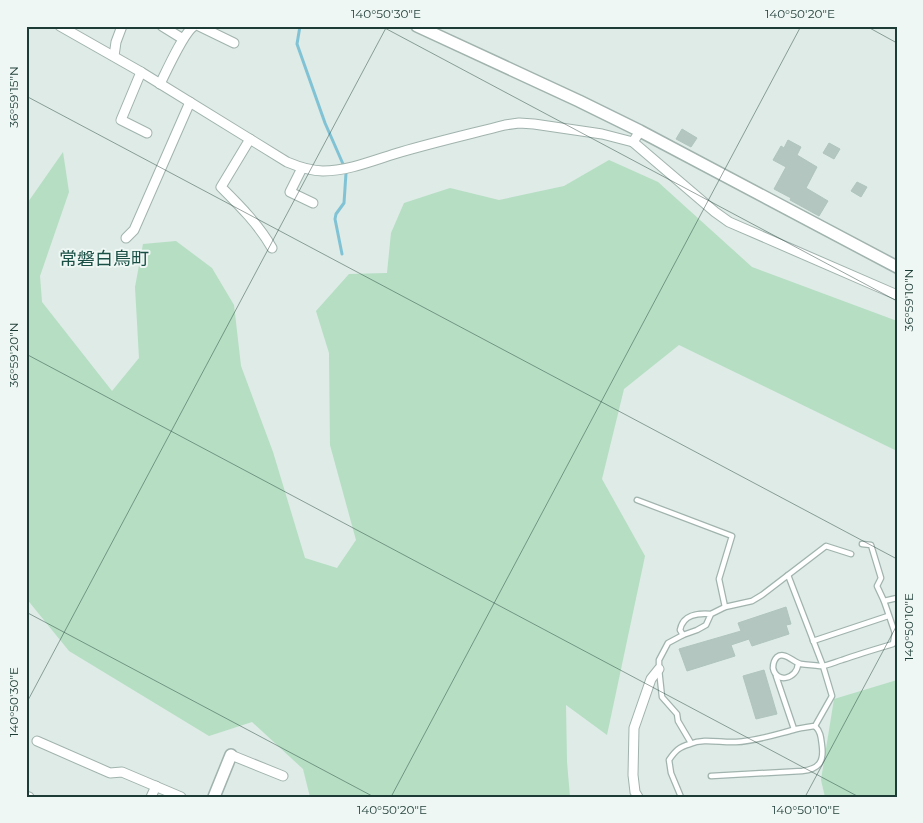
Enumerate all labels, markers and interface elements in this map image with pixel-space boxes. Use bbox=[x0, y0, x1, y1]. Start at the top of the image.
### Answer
text: 140°50'30"E bbox=[351, 6, 421, 21]
text: 140°50'20"E bbox=[765, 6, 835, 21]
text: 36°59'15"N bbox=[6, 66, 21, 128]
district label: 常磐白鳥町 bbox=[59, 248, 149, 270]
text: 36°59'10"N bbox=[901, 269, 916, 331]
text: 36°59'20"N bbox=[6, 323, 21, 387]
text: 140°50'10"E bbox=[901, 593, 916, 661]
text: 140°50'30"E bbox=[6, 667, 21, 737]
text: 140°50'20"E bbox=[357, 802, 427, 817]
text: 140°50'10"E bbox=[772, 802, 840, 817]

